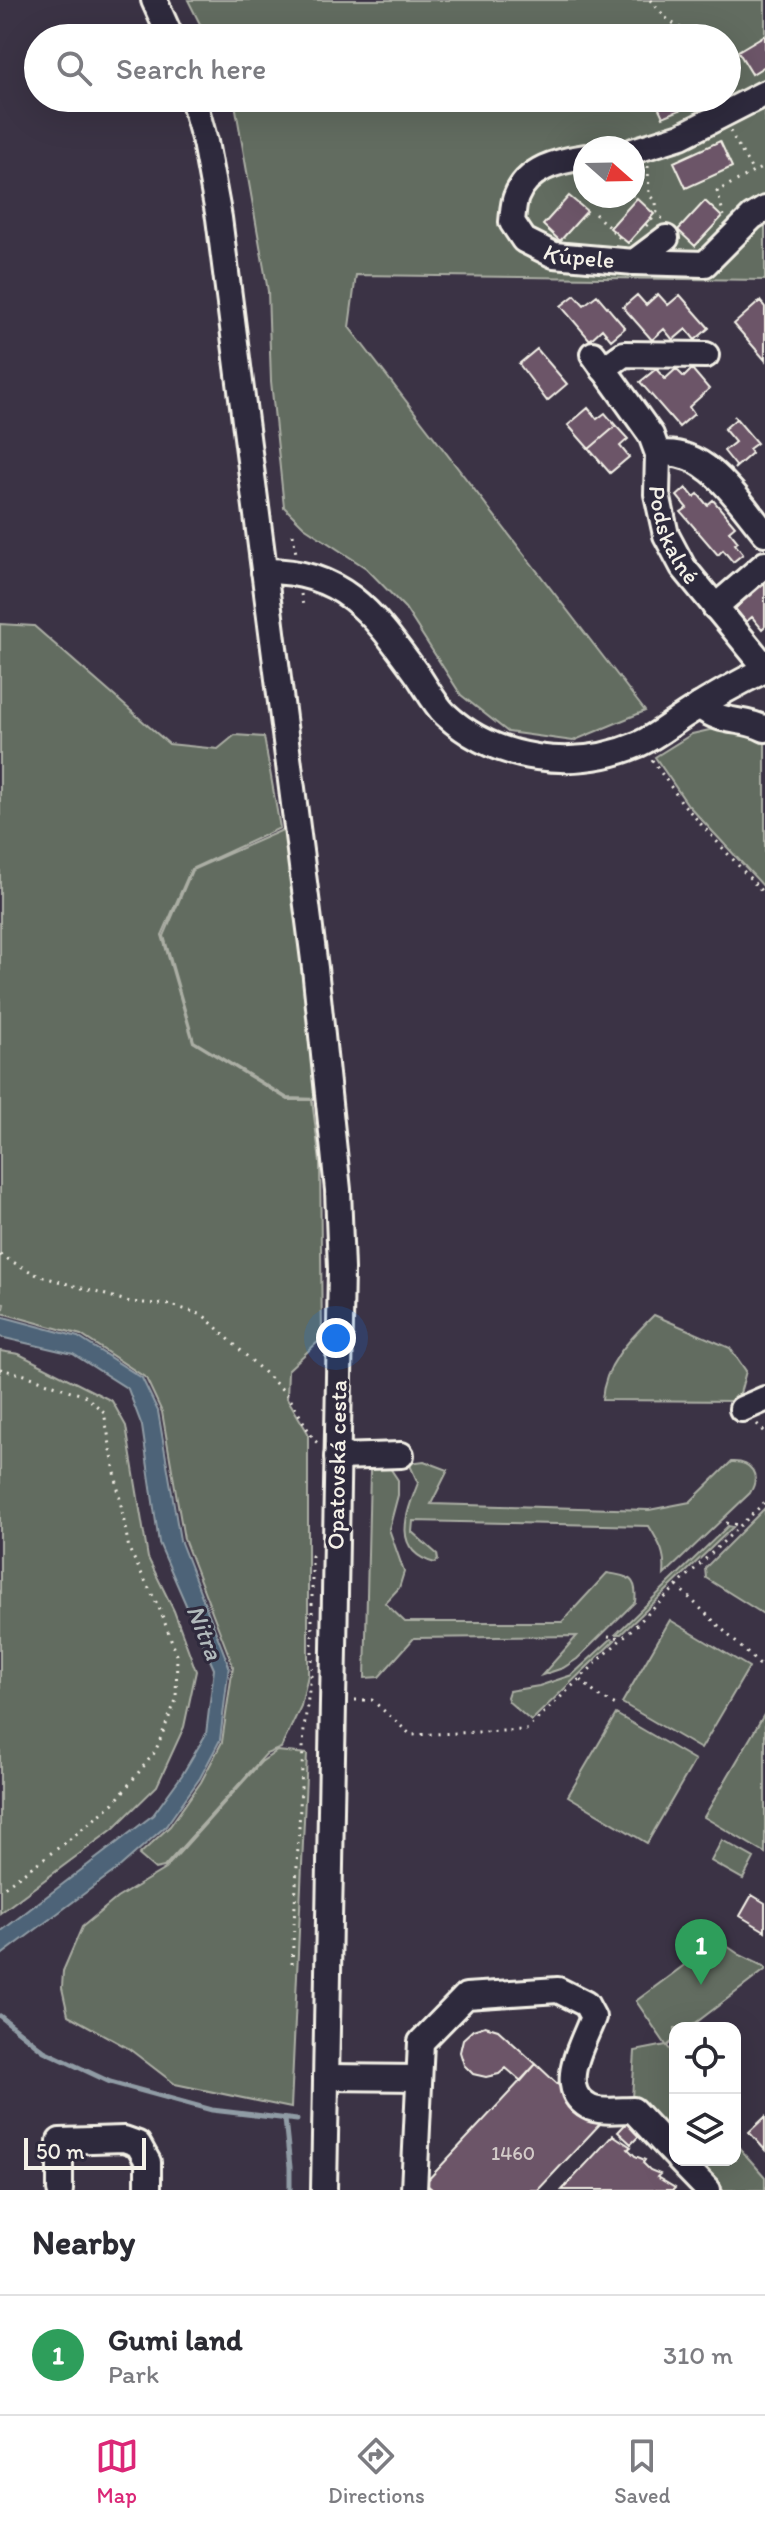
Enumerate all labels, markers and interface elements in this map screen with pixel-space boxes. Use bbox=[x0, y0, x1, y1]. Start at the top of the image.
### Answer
search box bbox=[24, 24, 741, 112]
icon: search bbox=[52, 46, 96, 90]
text: Search here bbox=[116, 50, 266, 87]
north arrow bbox=[573, 136, 645, 208]
street label: Kúpele bbox=[539, 237, 616, 274]
street label: Podskalné bbox=[643, 486, 706, 590]
your location bbox=[316, 1318, 356, 1358]
street label: Opatovská cesta bbox=[321, 1380, 352, 1550]
water label: Nitra bbox=[180, 1600, 231, 1665]
pin: 1 bbox=[675, 1919, 727, 1985]
map controls bbox=[669, 2022, 741, 2166]
button: locate bbox=[669, 2022, 741, 2094]
button: layers bbox=[669, 2094, 741, 2166]
scale bar bbox=[24, 2134, 146, 2170]
text: 50 m bbox=[36, 2138, 85, 2165]
house number: 1460 bbox=[491, 2141, 535, 2165]
text: Nearby bbox=[32, 2222, 135, 2263]
text: Gumi land bbox=[108, 2321, 243, 2358]
text: 1 bbox=[52, 2339, 64, 2371]
text: 310 m bbox=[663, 2339, 733, 2371]
text: Park bbox=[108, 2358, 159, 2390]
tab: Map bbox=[95, 2434, 139, 2509]
tab: Directions bbox=[328, 2434, 425, 2509]
tab: Saved bbox=[614, 2434, 670, 2509]

